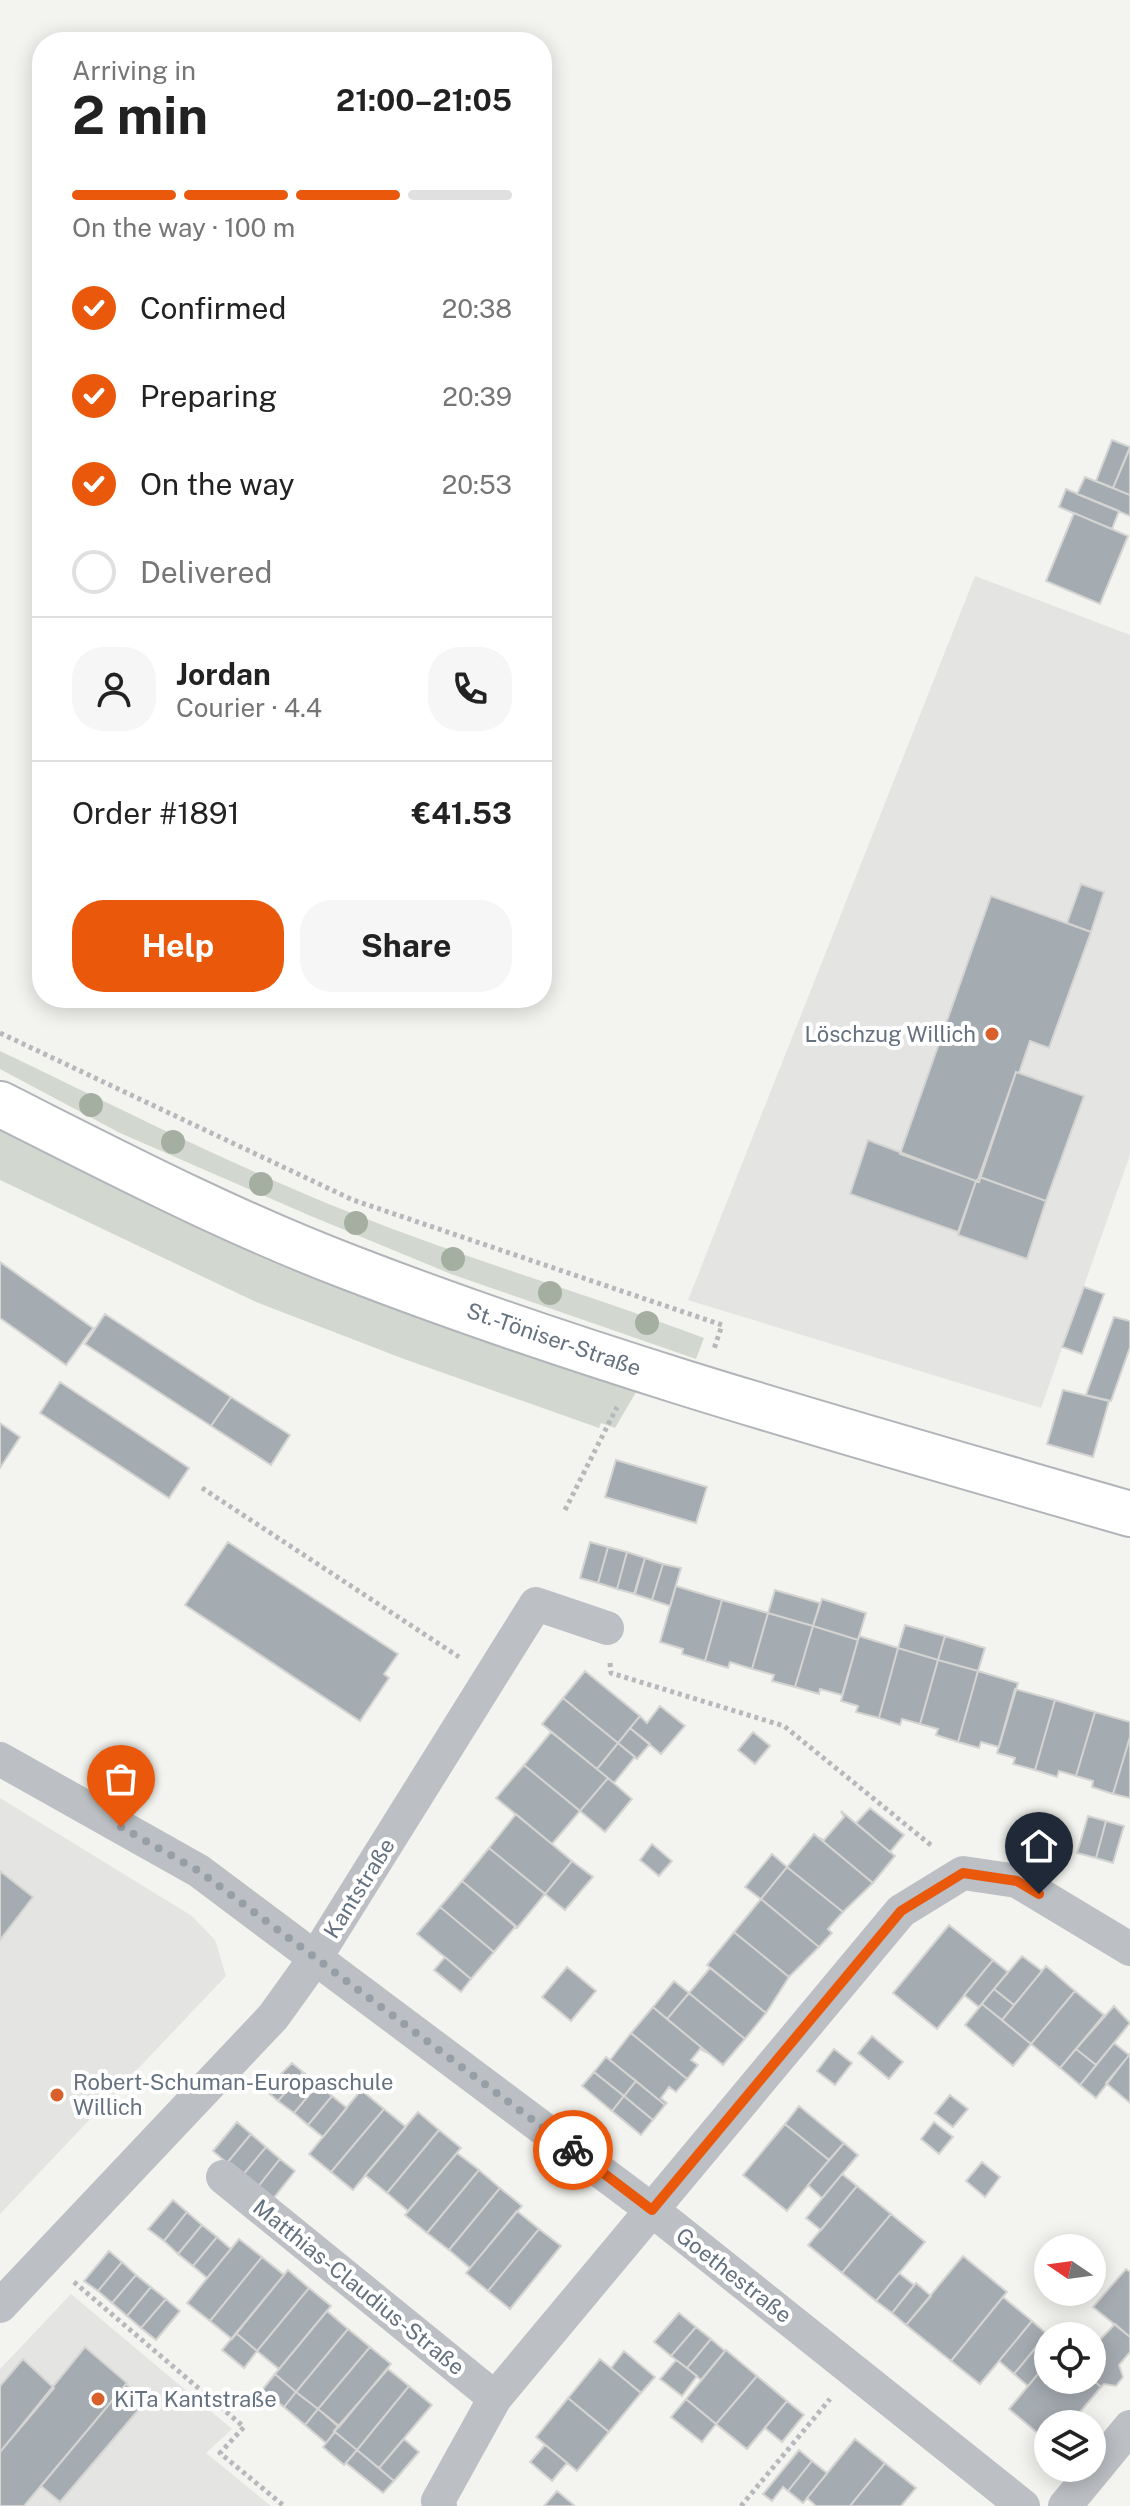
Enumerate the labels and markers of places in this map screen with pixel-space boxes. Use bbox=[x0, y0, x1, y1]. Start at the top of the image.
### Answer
place label: Löschzug Willich bbox=[805, 1021, 976, 1047]
marker: Löschzug Willich bbox=[983, 1025, 1001, 1043]
pin bbox=[87, 1745, 155, 1827]
pin bbox=[1005, 1812, 1073, 1894]
place label: Robert-Schuman-Europaschule Willich bbox=[73, 2069, 393, 2120]
marker: Robert-Schuman-Europaschule Willich bbox=[48, 2086, 66, 2104]
place label: KiTa Kantstraße bbox=[114, 2386, 277, 2412]
marker: KiTa Kantstraße bbox=[89, 2390, 107, 2408]

